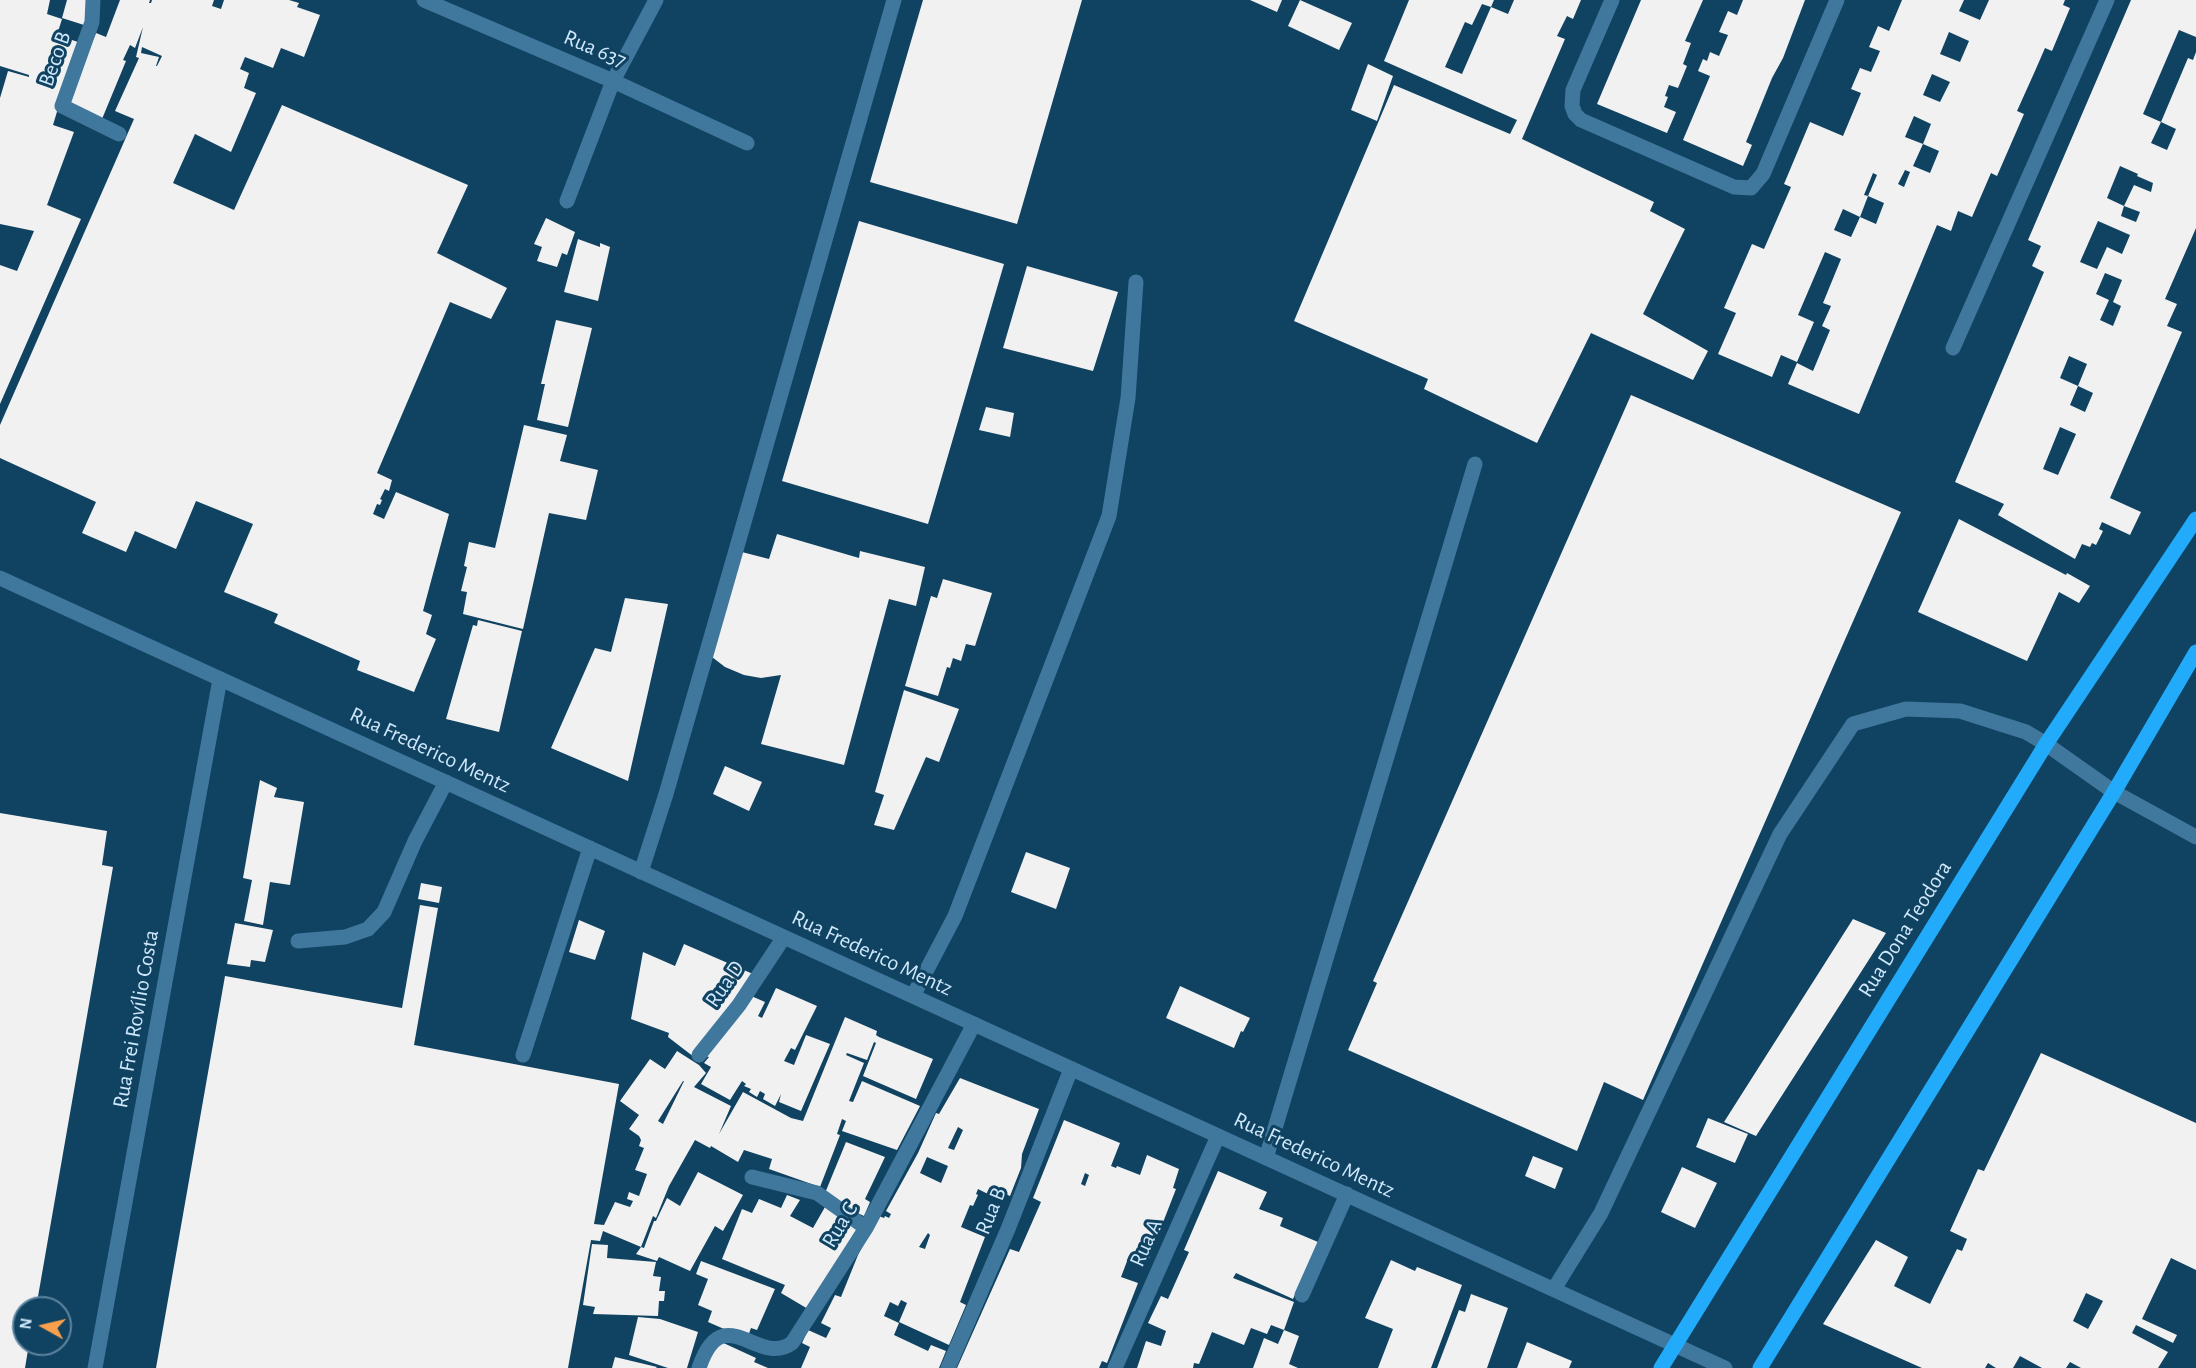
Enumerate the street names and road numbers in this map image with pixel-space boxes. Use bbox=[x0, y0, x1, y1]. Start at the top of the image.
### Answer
street label: Rua 637 bbox=[560, 24, 630, 74]
street label: Beco B bbox=[33, 28, 77, 90]
street label: Rua Frederico Mentz bbox=[346, 701, 514, 799]
street label: Rua Dona Teodora bbox=[1852, 856, 1958, 1002]
street label: Rua Frederico Mentz bbox=[788, 904, 956, 1002]
street label: Rua Frei Rovílio Costa bbox=[107, 928, 165, 1110]
street label: Rua D bbox=[700, 956, 750, 1012]
street label: Rua Frederico Mentz bbox=[1230, 1106, 1398, 1204]
street label: Rua B bbox=[970, 1184, 1012, 1238]
street label: Rua C bbox=[816, 1198, 864, 1252]
street label: Rua A bbox=[1124, 1215, 1168, 1271]

